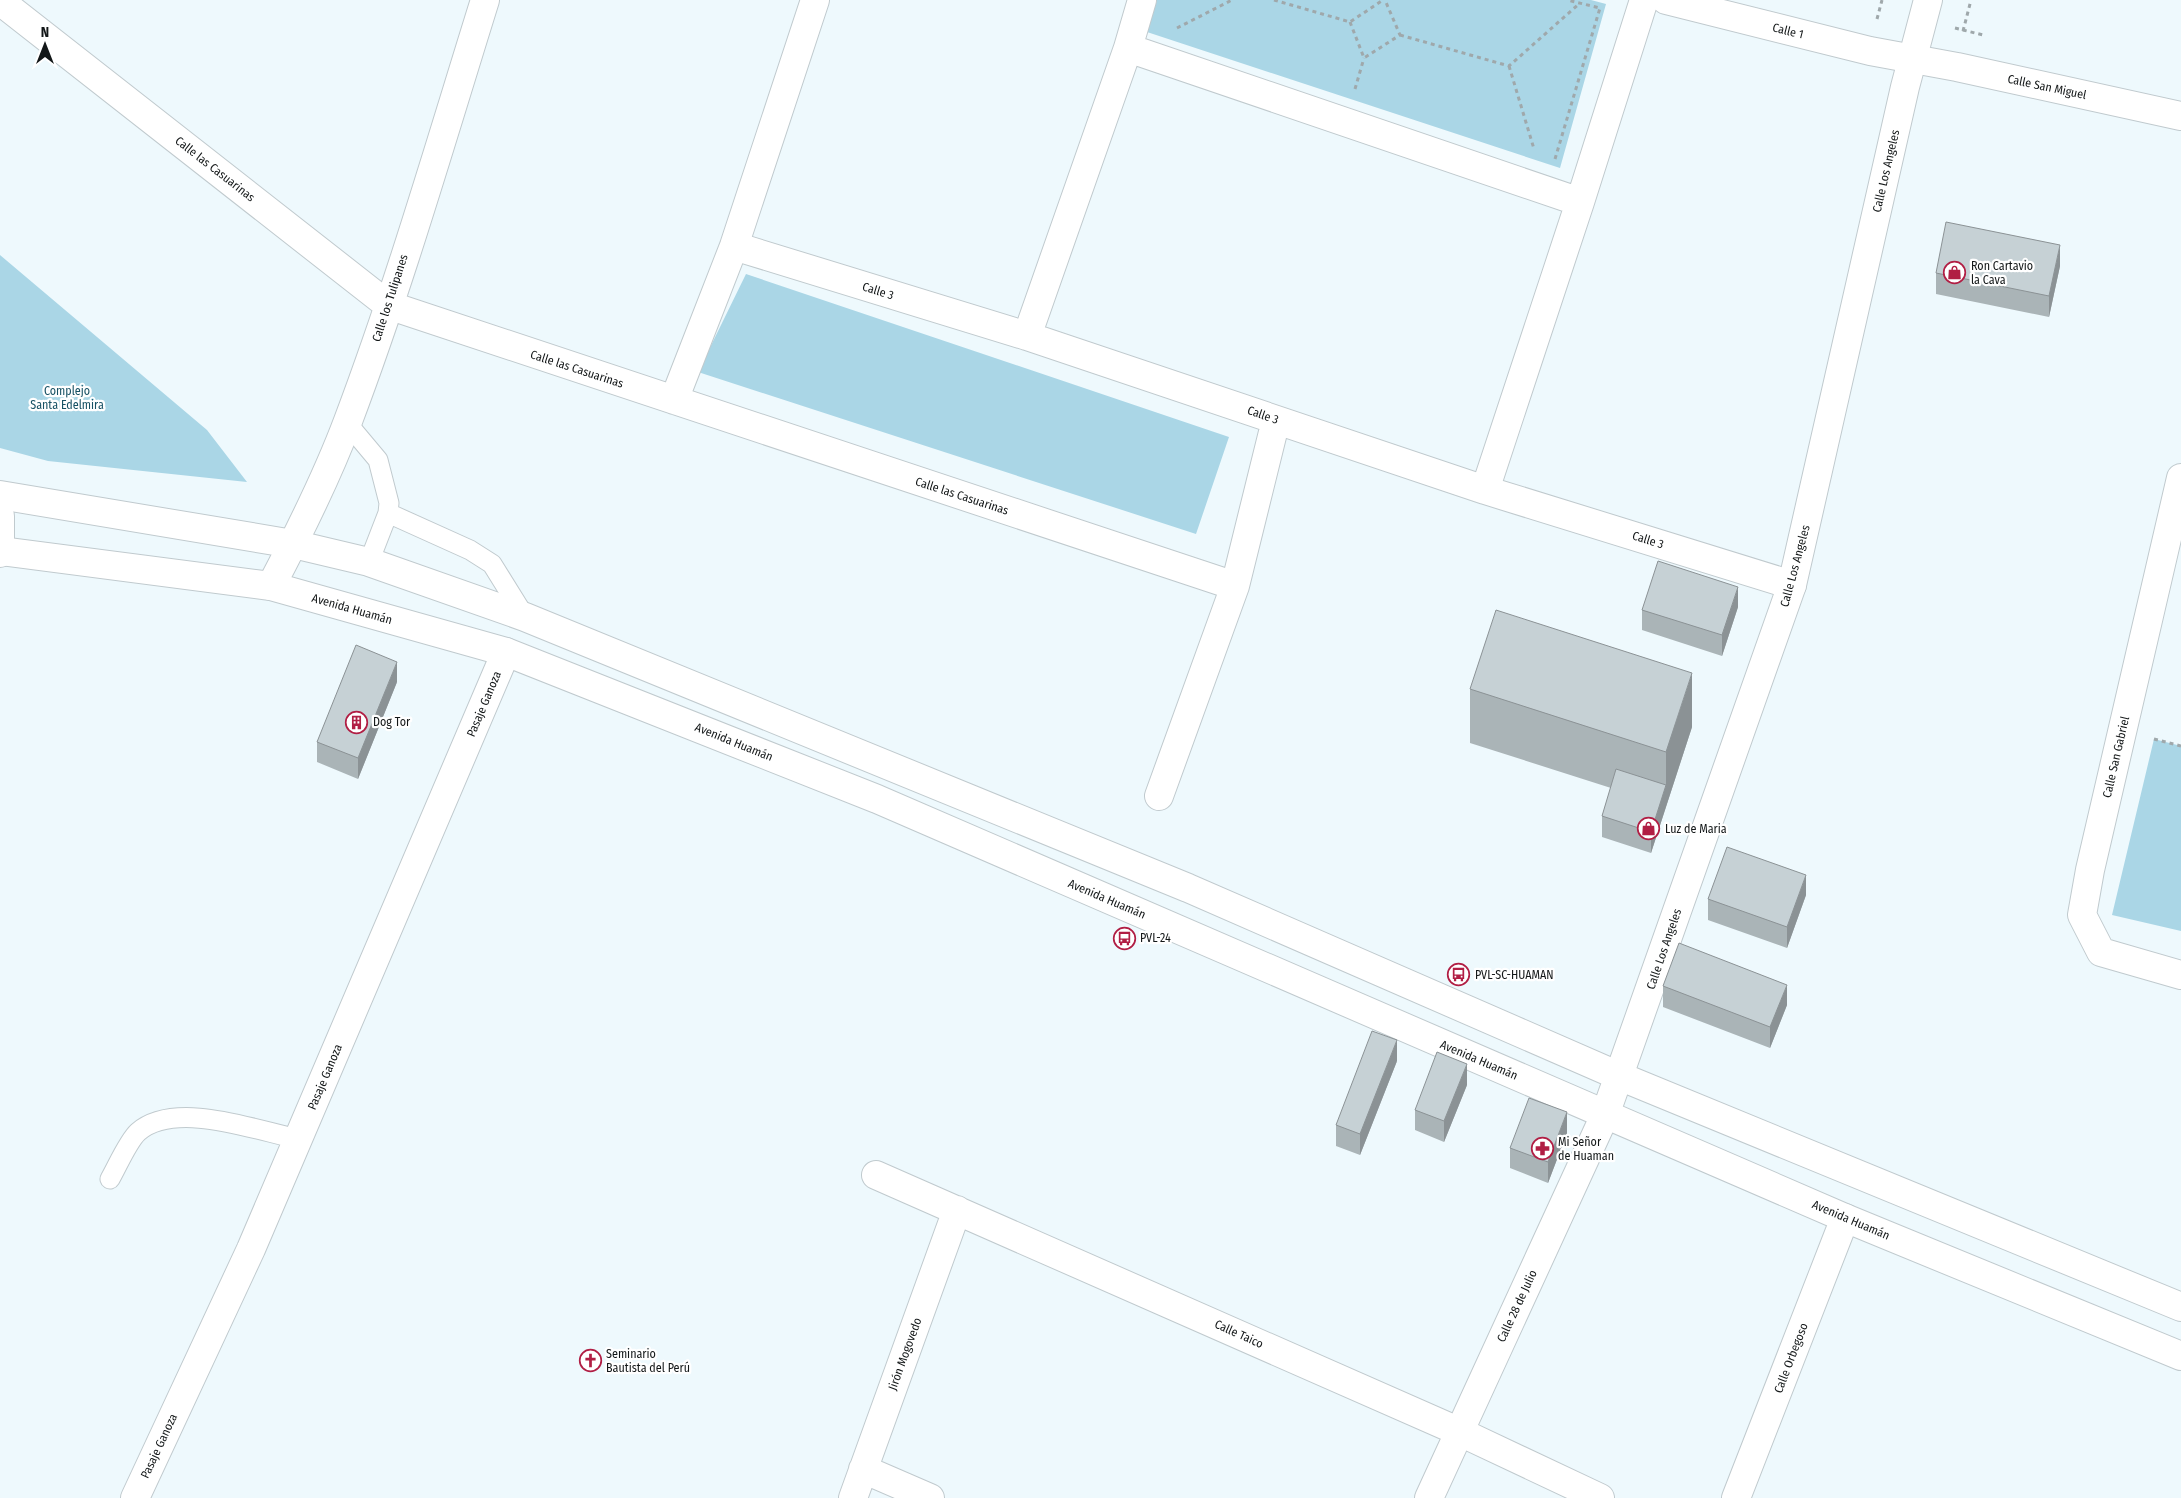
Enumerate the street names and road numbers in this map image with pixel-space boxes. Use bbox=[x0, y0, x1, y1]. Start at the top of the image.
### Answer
street label: Calle 1 bbox=[1771, 20, 1805, 42]
street label: Calle San Miguel bbox=[2006, 72, 2088, 102]
street label: Calle Los Angeles bbox=[1870, 128, 1902, 214]
street label: Calle las Casuarinas bbox=[172, 134, 258, 204]
street label: Calle los Tulipanes bbox=[369, 252, 411, 344]
street label: Calle 3 bbox=[861, 280, 895, 302]
street label: Calle las Casuarinas bbox=[529, 347, 625, 391]
street label: Calle 3 bbox=[1246, 403, 1280, 427]
street label: Calle las Casuarinas bbox=[914, 474, 1010, 518]
street label: Calle Los Angeles bbox=[1777, 523, 1813, 609]
street label: Calle 3 bbox=[1631, 529, 1665, 551]
street label: Avenida Huamán bbox=[310, 591, 394, 627]
street label: Pasaje Ganoza bbox=[464, 669, 504, 739]
street label: Calle San Gabriel bbox=[2100, 715, 2132, 799]
street label: Avenida Huamán bbox=[693, 720, 775, 764]
street label: Avenida Huamán bbox=[1066, 876, 1148, 922]
street label: Calle Los Angeles bbox=[1644, 907, 1684, 991]
street label: Avenida Huamán bbox=[1438, 1037, 1520, 1083]
street label: Pasaje Ganoza bbox=[305, 1042, 345, 1112]
street label: Avenida Huamán bbox=[1810, 1197, 1892, 1243]
street label: Calle 28 de Julio bbox=[1494, 1268, 1540, 1344]
street label: Jirón Mogovedo bbox=[885, 1316, 925, 1392]
street label: Calle Taico bbox=[1212, 1317, 1266, 1351]
street label: Calle Orbegoso bbox=[1771, 1321, 1811, 1395]
street label: Pasaje Ganoza bbox=[138, 1411, 180, 1481]

